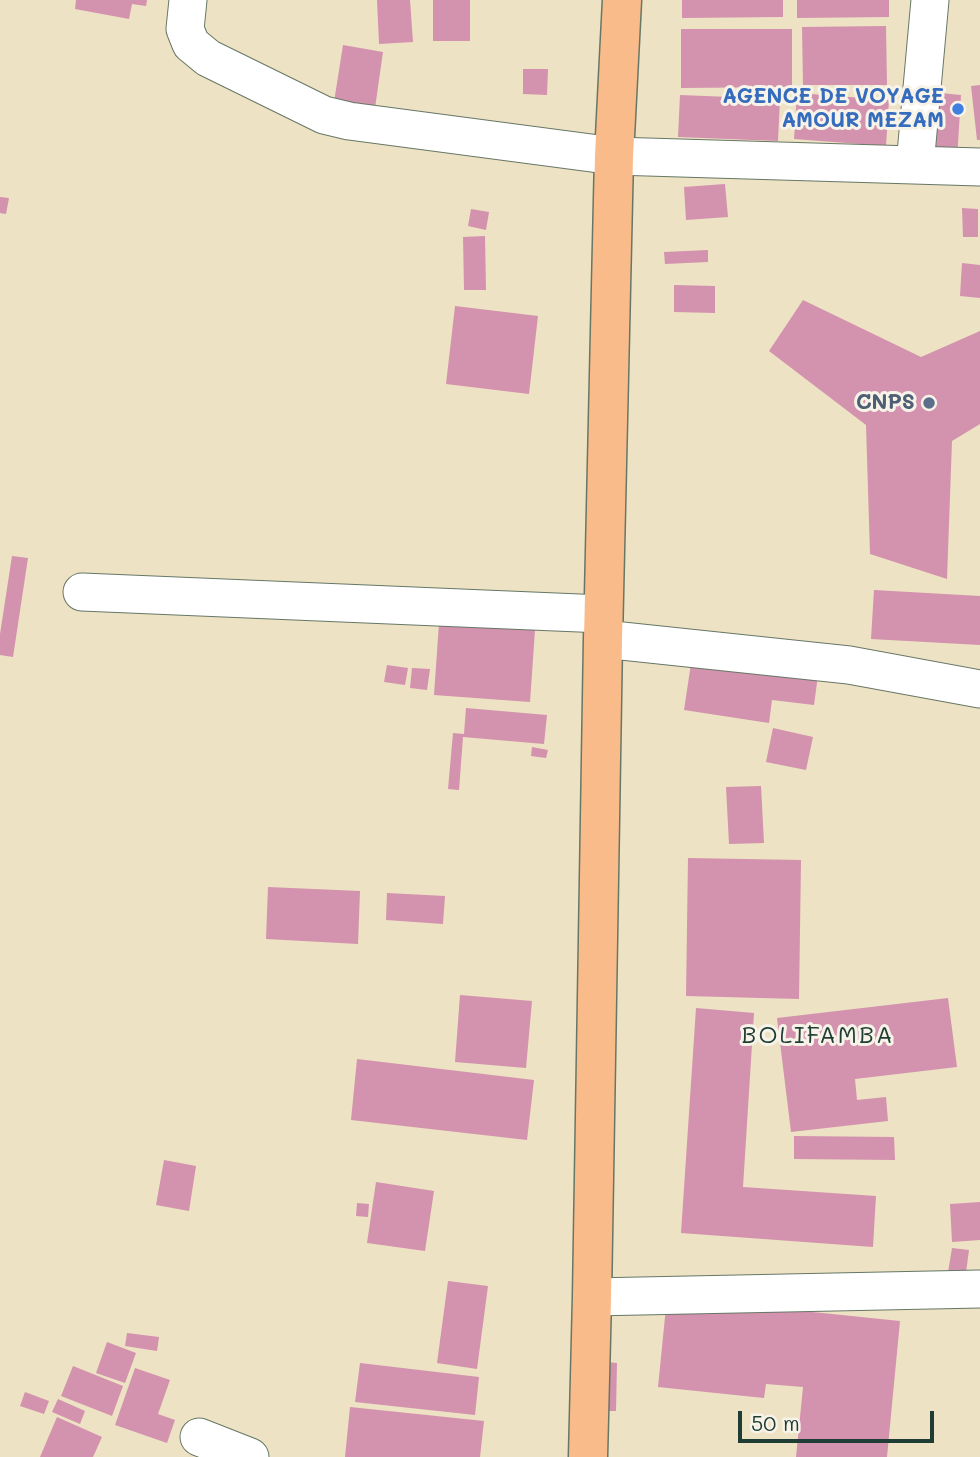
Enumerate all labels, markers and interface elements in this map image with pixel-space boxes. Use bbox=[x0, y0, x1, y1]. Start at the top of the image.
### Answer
place label: AGENCE DE VOYAGE AMOUR MEZAM bbox=[722, 84, 944, 134]
marker: AGENCE DE VOYAGE AMOUR MEZAM bbox=[950, 101, 966, 117]
place label: CNPS bbox=[856, 390, 915, 416]
marker: CNPS bbox=[921, 395, 937, 411]
district label: BOLIFAMBA bbox=[743, 1022, 893, 1050]
scale bar bbox=[742, 1398, 938, 1442]
text: 50 m bbox=[751, 1409, 800, 1436]

